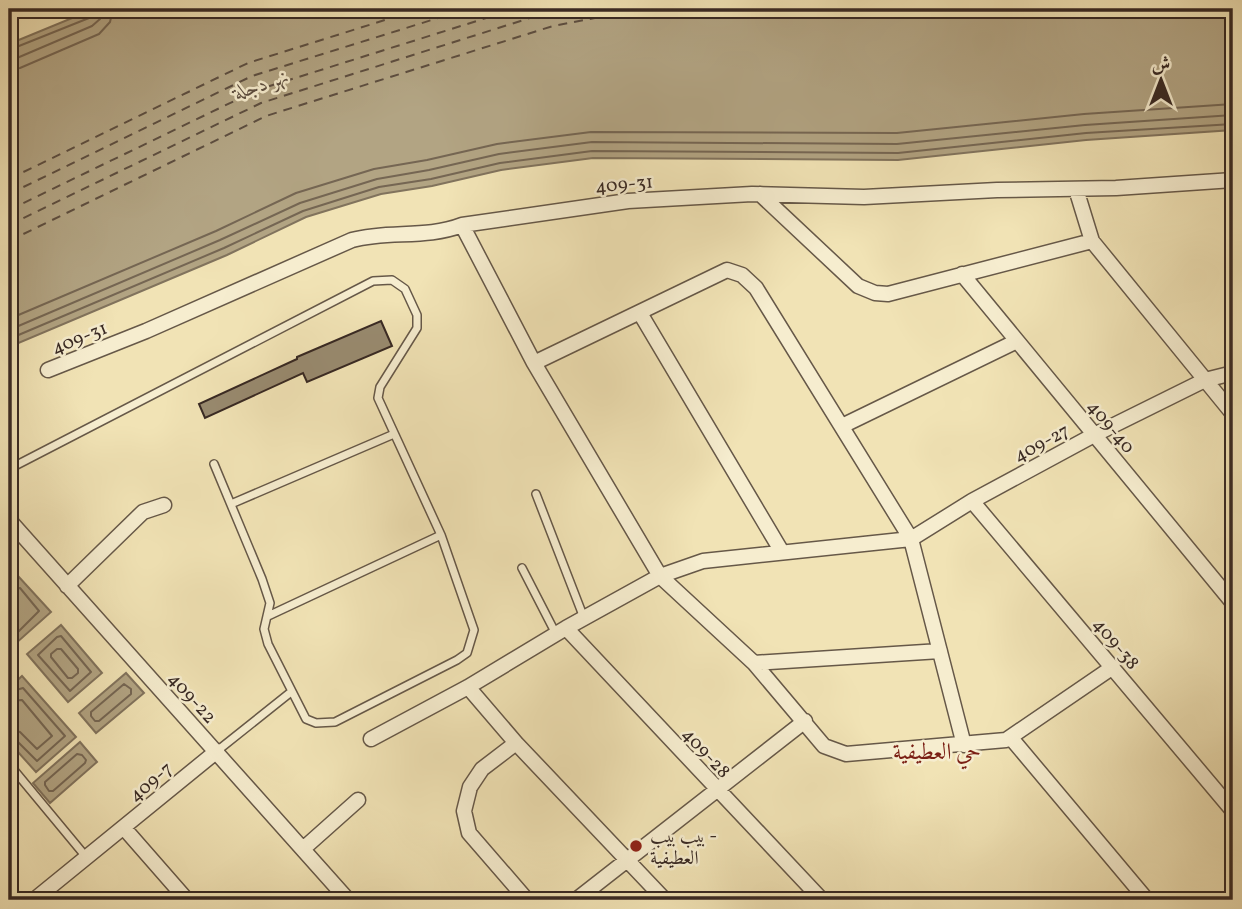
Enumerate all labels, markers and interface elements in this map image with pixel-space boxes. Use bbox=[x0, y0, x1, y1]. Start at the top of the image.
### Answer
north arrow bbox=[1126, 46, 1196, 116]
text: ش bbox=[1152, 52, 1170, 78]
water label: نهر دجلة bbox=[227, 62, 293, 109]
street label: 409-31 bbox=[594, 170, 654, 200]
street label: 409-31 bbox=[48, 316, 112, 362]
street label: 409-40 bbox=[1080, 395, 1140, 460]
street label: 409-27 bbox=[1009, 418, 1074, 469]
street label: 409-38 bbox=[1086, 613, 1145, 676]
street label: 409-22 bbox=[161, 667, 222, 730]
street label: 409-28 bbox=[675, 722, 736, 784]
district label: حي العطيفية bbox=[893, 737, 981, 770]
street label: 409-7 bbox=[124, 756, 179, 809]
place label: بيب بيب - العطيفية bbox=[650, 824, 717, 872]
marker: بيب بيب - العطيفية bbox=[628, 838, 644, 854]

